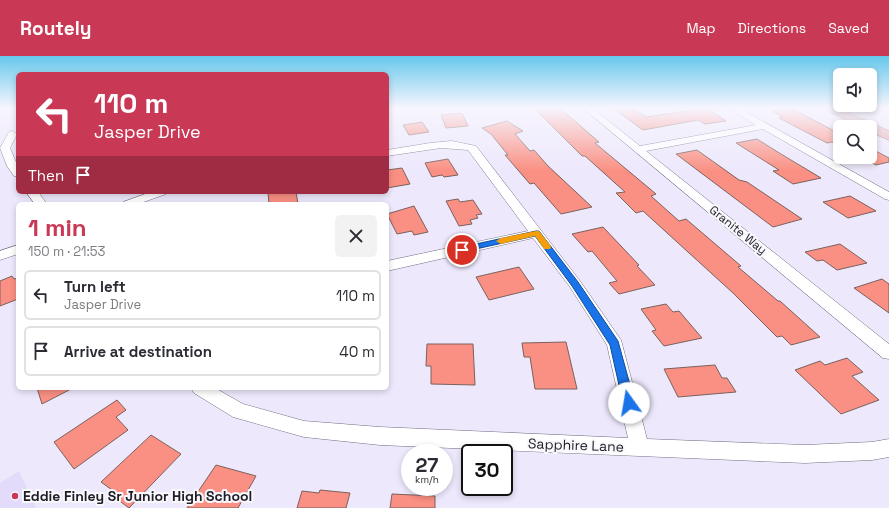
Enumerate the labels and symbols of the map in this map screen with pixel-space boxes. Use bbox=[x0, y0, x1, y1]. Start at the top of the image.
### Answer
street label: Granite Way bbox=[706, 202, 770, 258]
pin bbox=[445, 233, 479, 267]
position arrow bbox=[608, 382, 650, 424]
street label: Sapphire Lane bbox=[528, 434, 624, 456]
speed limit sign: 30 bbox=[461, 444, 513, 496]
place label: Eddie Finley Sr Junior High School bbox=[23, 487, 252, 505]
marker: Eddie Finley Sr Junior High School bbox=[10, 491, 20, 501]

